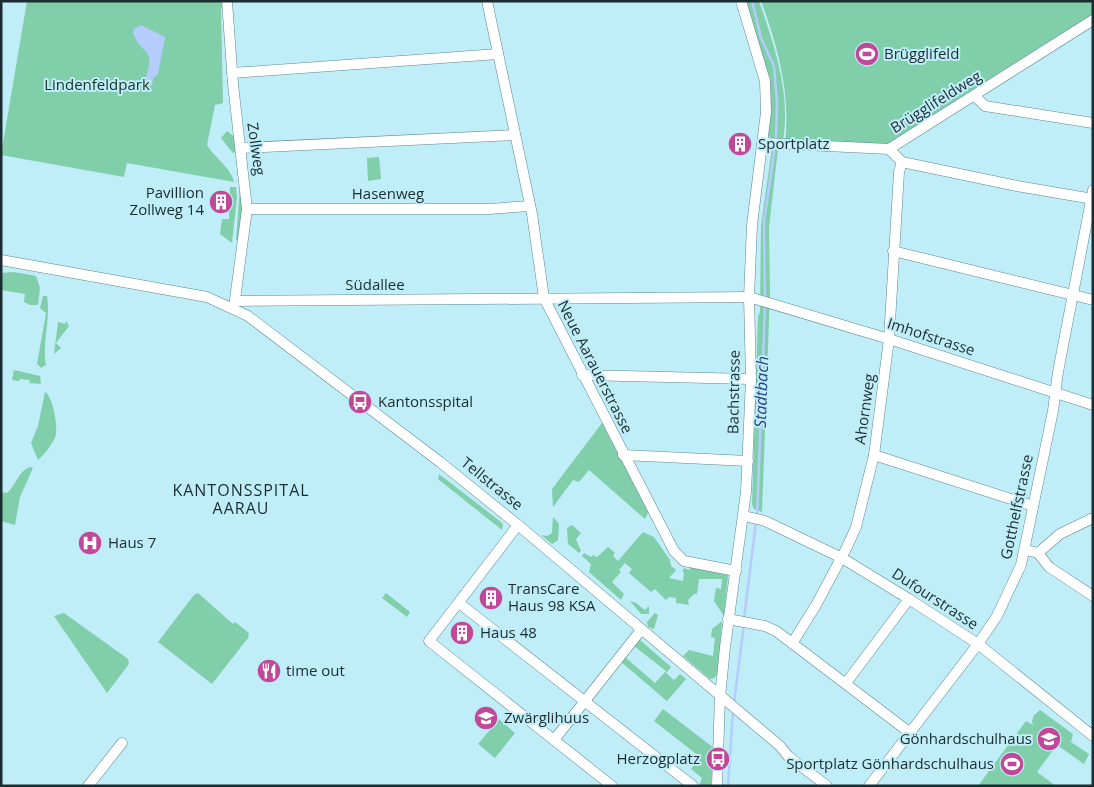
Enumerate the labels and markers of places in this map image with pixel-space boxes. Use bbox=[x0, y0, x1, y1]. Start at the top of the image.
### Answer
sports icon: Brügglifeld bbox=[854, 41, 880, 67]
place label: Brügglifeld bbox=[884, 43, 959, 63]
building icon: Sportplatz bbox=[727, 131, 753, 157]
place label: Sportplatz bbox=[758, 133, 830, 153]
place label: Pavillion Zollweg 14 bbox=[130, 182, 204, 219]
building icon: Pavillion Zollweg 14 bbox=[208, 189, 234, 215]
bus stop icon: Kantonsspital bbox=[347, 389, 373, 415]
place label: Kantonsspital bbox=[378, 391, 473, 411]
hospital icon: Haus 7 bbox=[77, 530, 103, 556]
place label: Haus 7 bbox=[108, 532, 156, 552]
place label: TransCare Haus 98 KSA bbox=[508, 578, 596, 615]
building icon: TransCare Haus 98 KSA bbox=[478, 585, 504, 611]
building icon: Haus 48 bbox=[449, 620, 475, 646]
place label: Haus 48 bbox=[480, 622, 537, 642]
restaurant icon: time out bbox=[256, 658, 282, 684]
place label: time out bbox=[286, 660, 345, 680]
school or university icon: Zwärglihuus bbox=[473, 705, 499, 731]
place label: Zwärglihuus bbox=[504, 707, 589, 727]
school or university icon: Gönhardschulhaus bbox=[1036, 726, 1062, 752]
place label: Gönhardschulhaus bbox=[900, 728, 1032, 748]
bus stop icon: Herzogplatz bbox=[705, 746, 731, 772]
place label: Herzogplatz bbox=[617, 748, 700, 768]
sports icon: Sportplatz Gönhardschulhaus bbox=[999, 751, 1025, 777]
place label: Sportplatz Gönhardschulhaus bbox=[786, 753, 994, 773]

